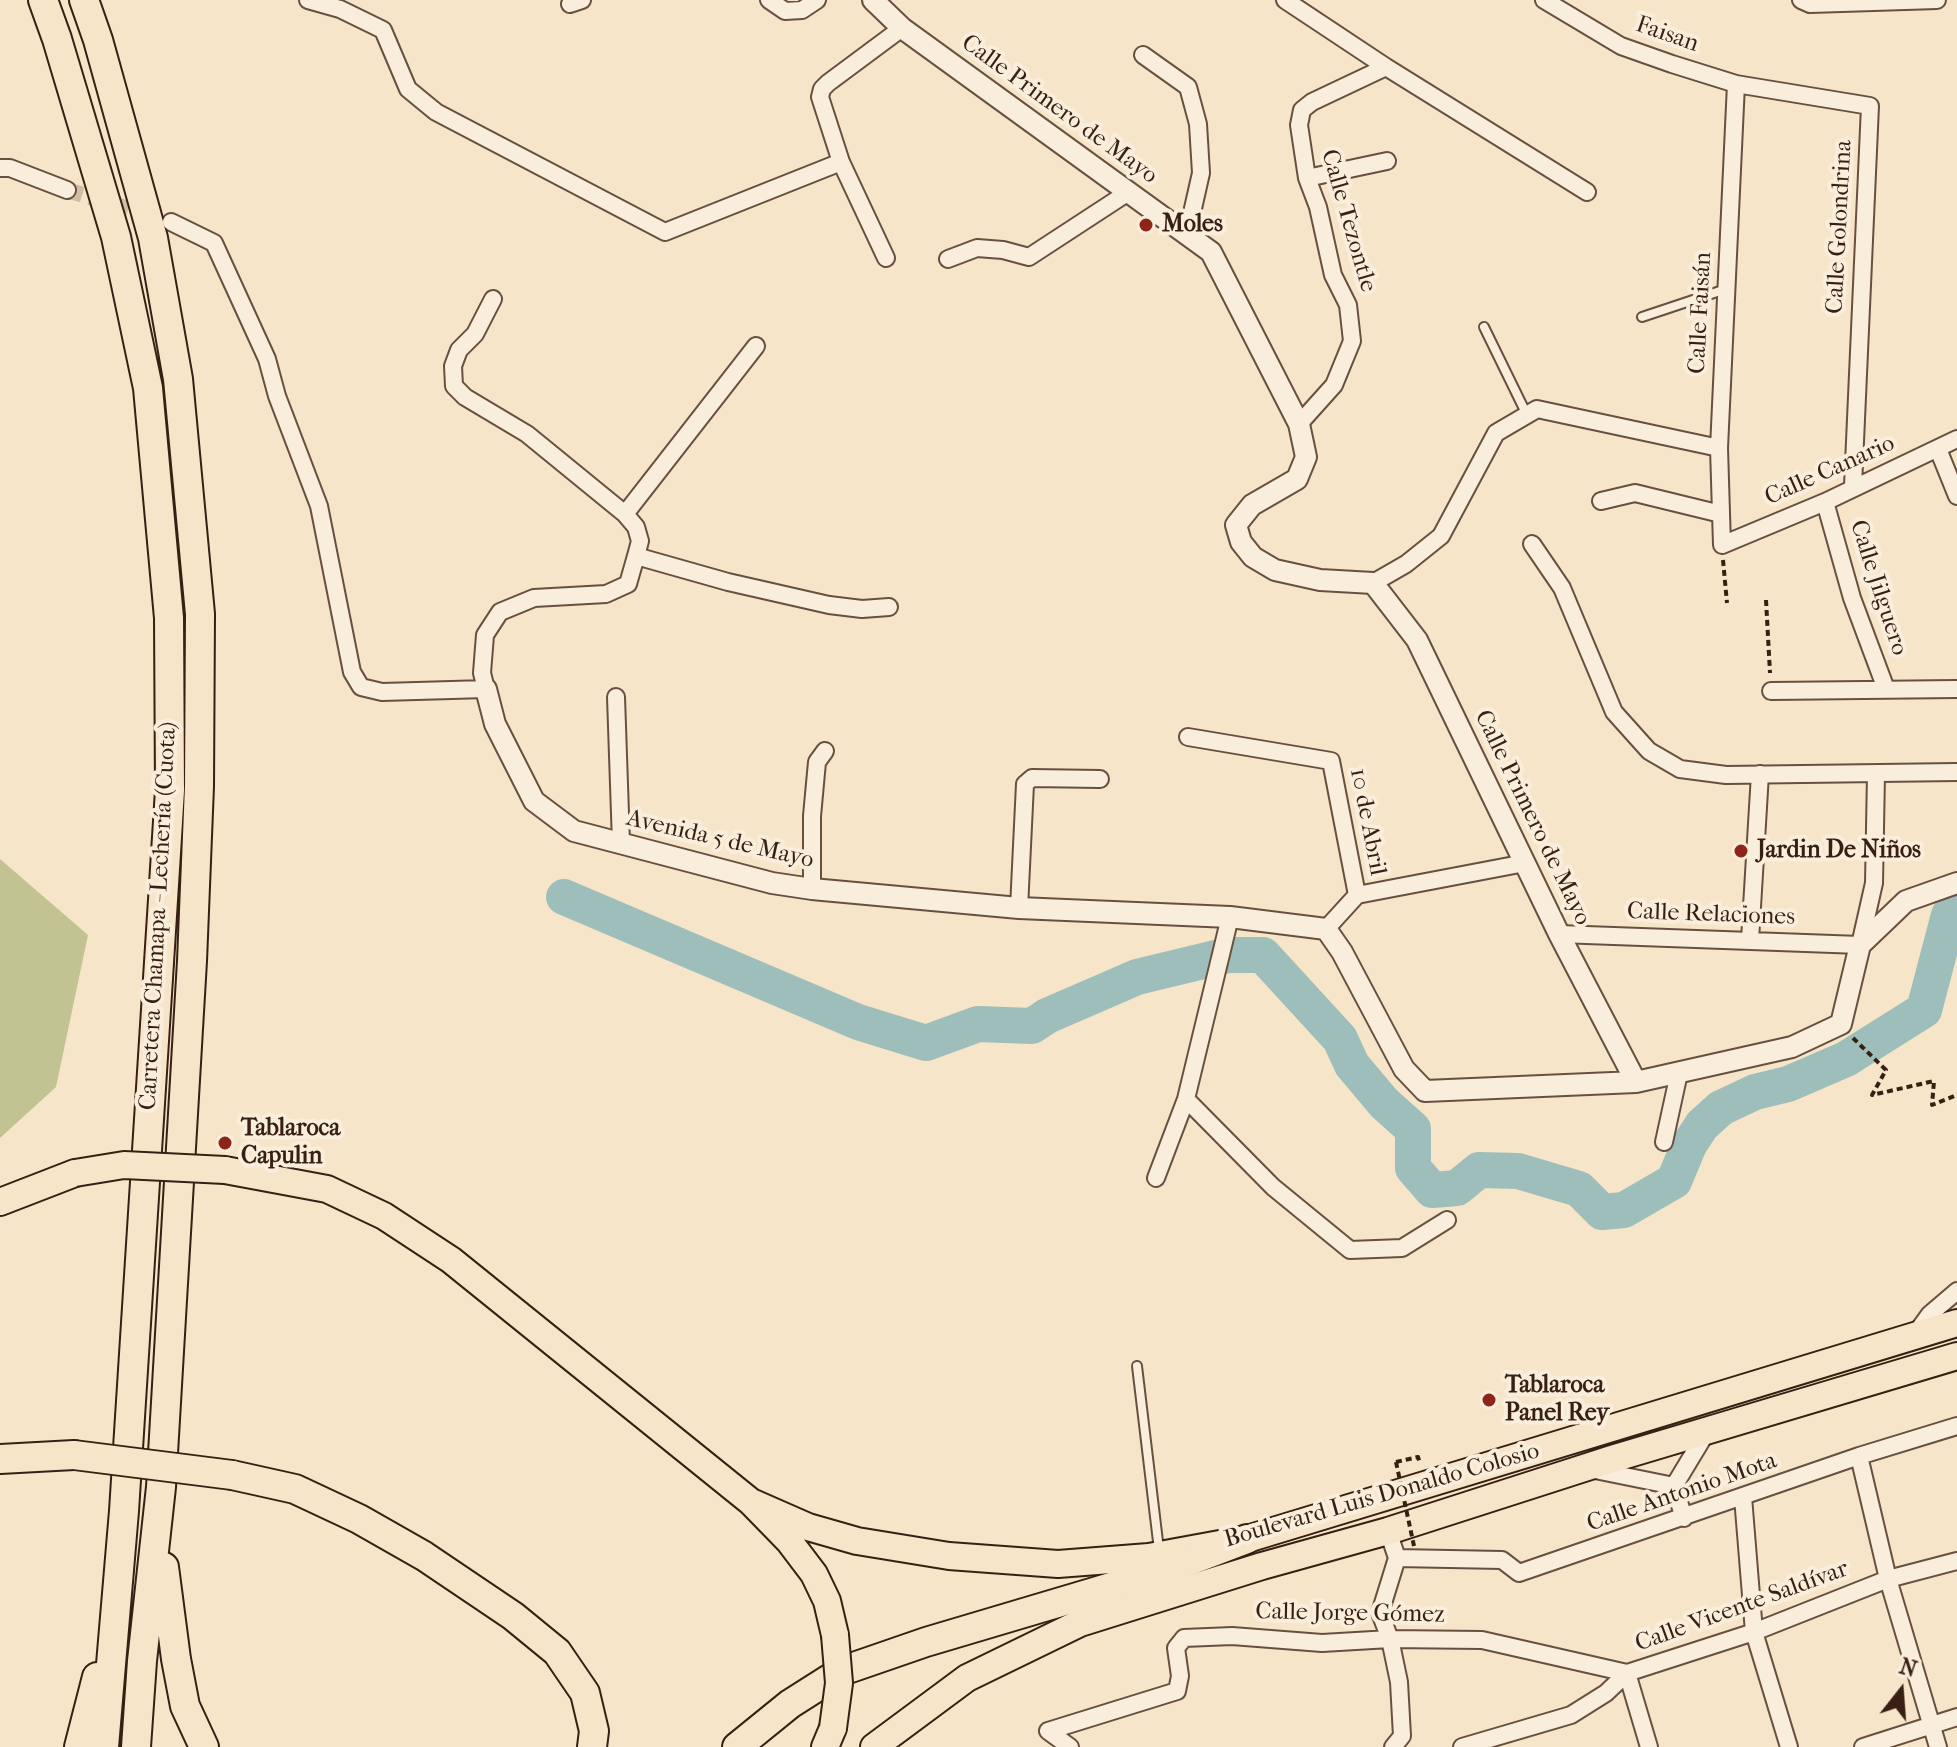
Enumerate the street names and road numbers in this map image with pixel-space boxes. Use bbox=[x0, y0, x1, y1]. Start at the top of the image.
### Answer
street label: Faisan bbox=[1632, 11, 1702, 59]
street label: Calle Primero de Mayo bbox=[955, 29, 1163, 191]
street label: Calle Golondrina bbox=[1821, 139, 1859, 315]
street label: Calle Tezontle bbox=[1314, 147, 1382, 295]
street label: Calle Faisán bbox=[1683, 251, 1719, 375]
street label: Calle Canario bbox=[1761, 430, 1899, 512]
street label: Calle Jilguero bbox=[1843, 517, 1913, 659]
street label: Calle Primero de Mayo bbox=[1467, 706, 1597, 930]
street label: Carretera Chamapa - Lechería (Cuota) bbox=[134, 721, 184, 1111]
street label: 10 de Abril bbox=[1342, 766, 1392, 878]
street label: Avenida 5 de Mayo bbox=[624, 804, 816, 876]
street label: Calle Relaciones bbox=[1627, 898, 1795, 932]
street label: Boulevard Luis Donaldo Colosio bbox=[1221, 1437, 1543, 1555]
street label: Calle Antonio Mota bbox=[1583, 1447, 1781, 1539]
street label: Calle Vicente Saldívar bbox=[1632, 1555, 1852, 1659]
street label: Calle Jorge Gómez bbox=[1255, 1598, 1445, 1630]

